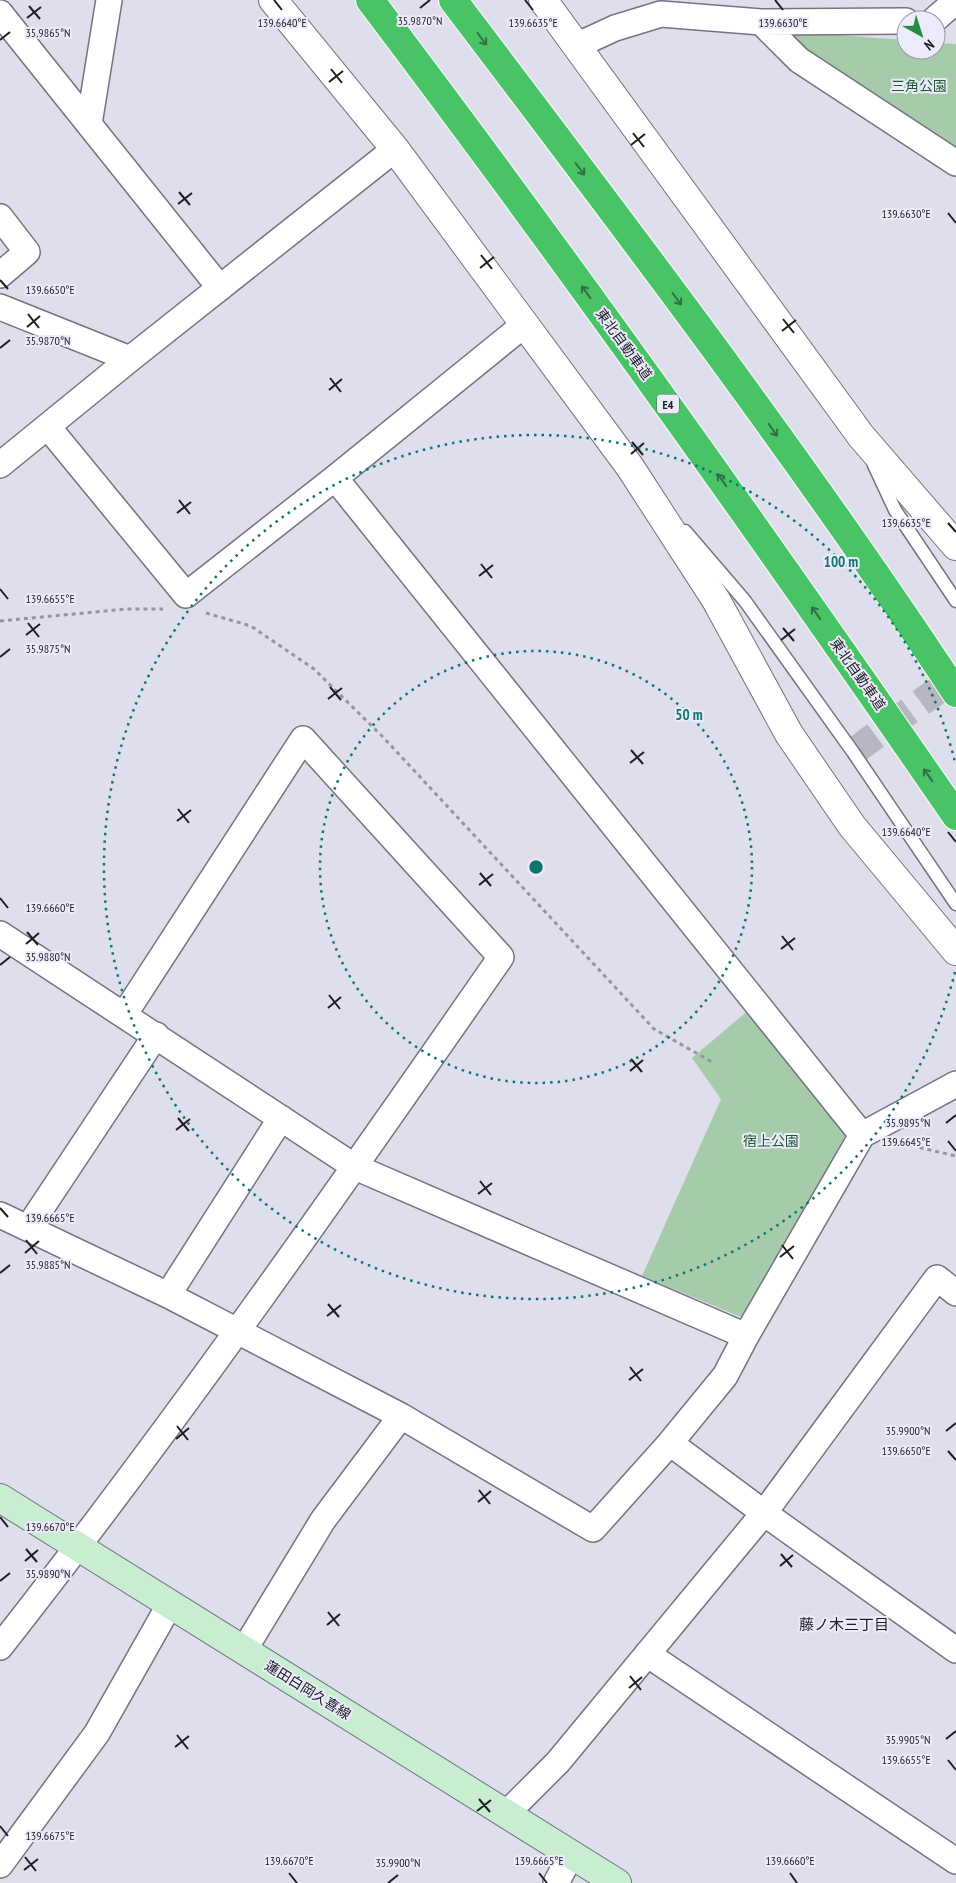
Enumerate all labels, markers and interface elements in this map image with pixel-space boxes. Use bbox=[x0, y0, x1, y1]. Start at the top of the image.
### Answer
north arrow bbox=[896, 10, 946, 60]
text: 35.9870°N bbox=[397, 13, 443, 28]
text: 139.6640°E bbox=[257, 15, 307, 30]
text: 139.6635°E bbox=[508, 15, 558, 30]
text: 139.6630°E bbox=[758, 15, 808, 30]
text: 35.9865°N bbox=[25, 25, 71, 40]
one-way arrow bbox=[477, 32, 488, 45]
text: N bbox=[921, 36, 938, 54]
park label: 三角公園 bbox=[891, 77, 947, 95]
one-way arrow bbox=[575, 162, 585, 176]
text: 139.6630°E bbox=[881, 206, 931, 221]
text: 139.6650°E bbox=[25, 282, 75, 297]
one-way arrow bbox=[581, 285, 591, 299]
one-way arrow bbox=[672, 292, 683, 305]
street label: 東北自動車道 bbox=[592, 305, 656, 383]
text: 35.9870°N bbox=[25, 333, 71, 348]
road number: E4 bbox=[657, 394, 679, 414]
one-way arrow bbox=[768, 423, 778, 437]
one-way arrow bbox=[717, 473, 727, 487]
text: 139.6635°E bbox=[881, 515, 931, 530]
text: 100 m bbox=[824, 552, 858, 571]
text: 139.6655°E bbox=[25, 591, 75, 606]
one-way arrow bbox=[811, 606, 821, 620]
street label: 東北自動車道 bbox=[827, 634, 889, 714]
text: 35.9875°N bbox=[25, 641, 71, 656]
text: 50 m bbox=[675, 705, 703, 724]
one-way arrow bbox=[923, 769, 933, 783]
text: 139.6640°E bbox=[881, 824, 931, 839]
centre of rings bbox=[527, 858, 545, 876]
text: 139.6660°E bbox=[25, 900, 75, 915]
text: 35.9880°N bbox=[25, 949, 71, 964]
text: 35.9895°N bbox=[885, 1115, 931, 1130]
park label: 宿上公園 bbox=[743, 1132, 799, 1150]
text: 139.6645°E bbox=[881, 1134, 931, 1149]
text: 139.6665°E bbox=[25, 1210, 75, 1225]
text: 35.9885°N bbox=[25, 1257, 71, 1272]
text: 35.9900°N bbox=[885, 1423, 931, 1438]
text: 139.6650°E bbox=[881, 1443, 931, 1458]
text: 139.6670°E bbox=[25, 1519, 75, 1534]
text: 35.9890°N bbox=[25, 1566, 71, 1581]
district label: 藤ノ木三丁目 bbox=[799, 1615, 889, 1634]
street label: 蓮田白岡久喜線 bbox=[262, 1656, 354, 1724]
text: 35.9905°N bbox=[885, 1732, 931, 1747]
text: 139.6655°E bbox=[881, 1752, 931, 1767]
text: 139.6675°E bbox=[25, 1828, 75, 1843]
text: 139.6670°E bbox=[264, 1853, 314, 1868]
text: 139.6665°E bbox=[514, 1853, 564, 1868]
text: 139.6660°E bbox=[765, 1853, 815, 1868]
text: 35.9900°N bbox=[375, 1855, 421, 1870]

